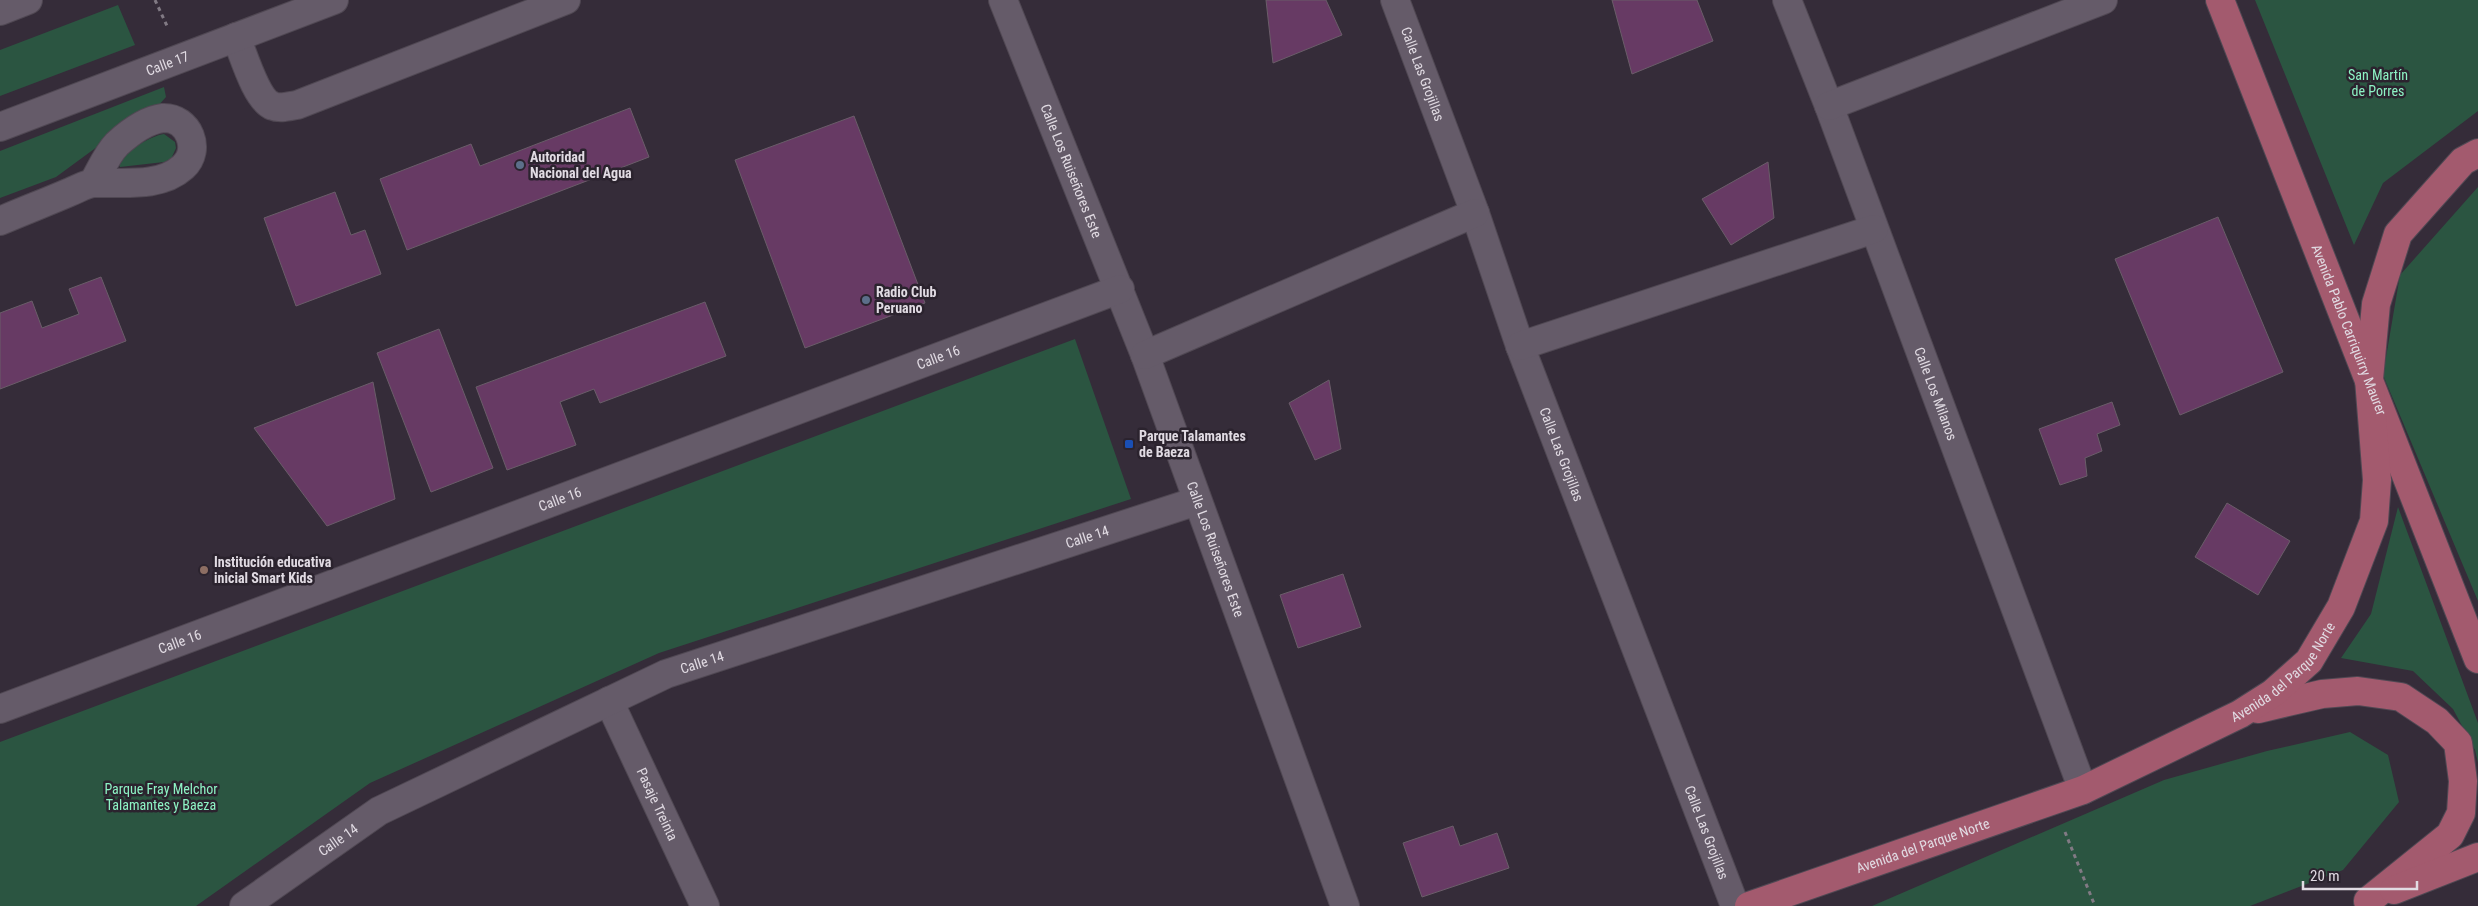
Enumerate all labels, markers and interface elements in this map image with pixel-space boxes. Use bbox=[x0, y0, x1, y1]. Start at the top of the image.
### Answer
street label: Calle Las Grojillas bbox=[1398, 25, 1448, 123]
street label: Calle 17 bbox=[144, 48, 191, 79]
park label: San Martín de Porres bbox=[2348, 67, 2408, 99]
street label: Calle Los Ruiseñores Este bbox=[1037, 102, 1105, 241]
place label: Autoridad Nacional del Agua bbox=[530, 149, 632, 181]
marker: Autoridad Nacional del Agua bbox=[514, 159, 526, 171]
street label: Avenida Pablo Carriquirry Maurer bbox=[2308, 242, 2390, 417]
place label: Radio Club Peruano bbox=[876, 284, 936, 316]
marker: Radio Club Peruano bbox=[860, 294, 872, 306]
street label: Calle 16 bbox=[914, 342, 962, 373]
street label: Calle Los Milanos bbox=[1911, 345, 1960, 443]
street label: Calle Las Grojillas bbox=[1536, 405, 1587, 504]
place label: Parque Talamantes de Baeza bbox=[1139, 428, 1246, 460]
marker: Parque Talamantes de Baeza bbox=[1123, 438, 1135, 450]
street label: Calle Los Ruiseñores Este bbox=[1184, 479, 1248, 620]
street label: Calle 16 bbox=[536, 484, 584, 514]
street label: Calle 14 bbox=[1063, 522, 1111, 551]
place label: Institución educativa inicial Smart Kids bbox=[214, 554, 332, 586]
marker: Institución educativa inicial Smart Kids bbox=[198, 564, 210, 576]
street label: Avenida del Parque Norte bbox=[2228, 619, 2338, 725]
street label: Calle 16 bbox=[156, 626, 204, 657]
street label: Calle 14 bbox=[678, 648, 726, 677]
street label: Pasaje Treinta bbox=[633, 765, 681, 843]
park label: Parque Fray Melchor Talamantes y Baeza bbox=[104, 781, 218, 813]
street label: Calle Las Grojillas bbox=[1682, 783, 1732, 882]
street label: Avenida del Parque Norte bbox=[1854, 815, 1992, 876]
street label: Calle 14 bbox=[315, 820, 361, 859]
scale bar bbox=[2303, 858, 2417, 890]
text: 20 m bbox=[2310, 867, 2340, 885]

